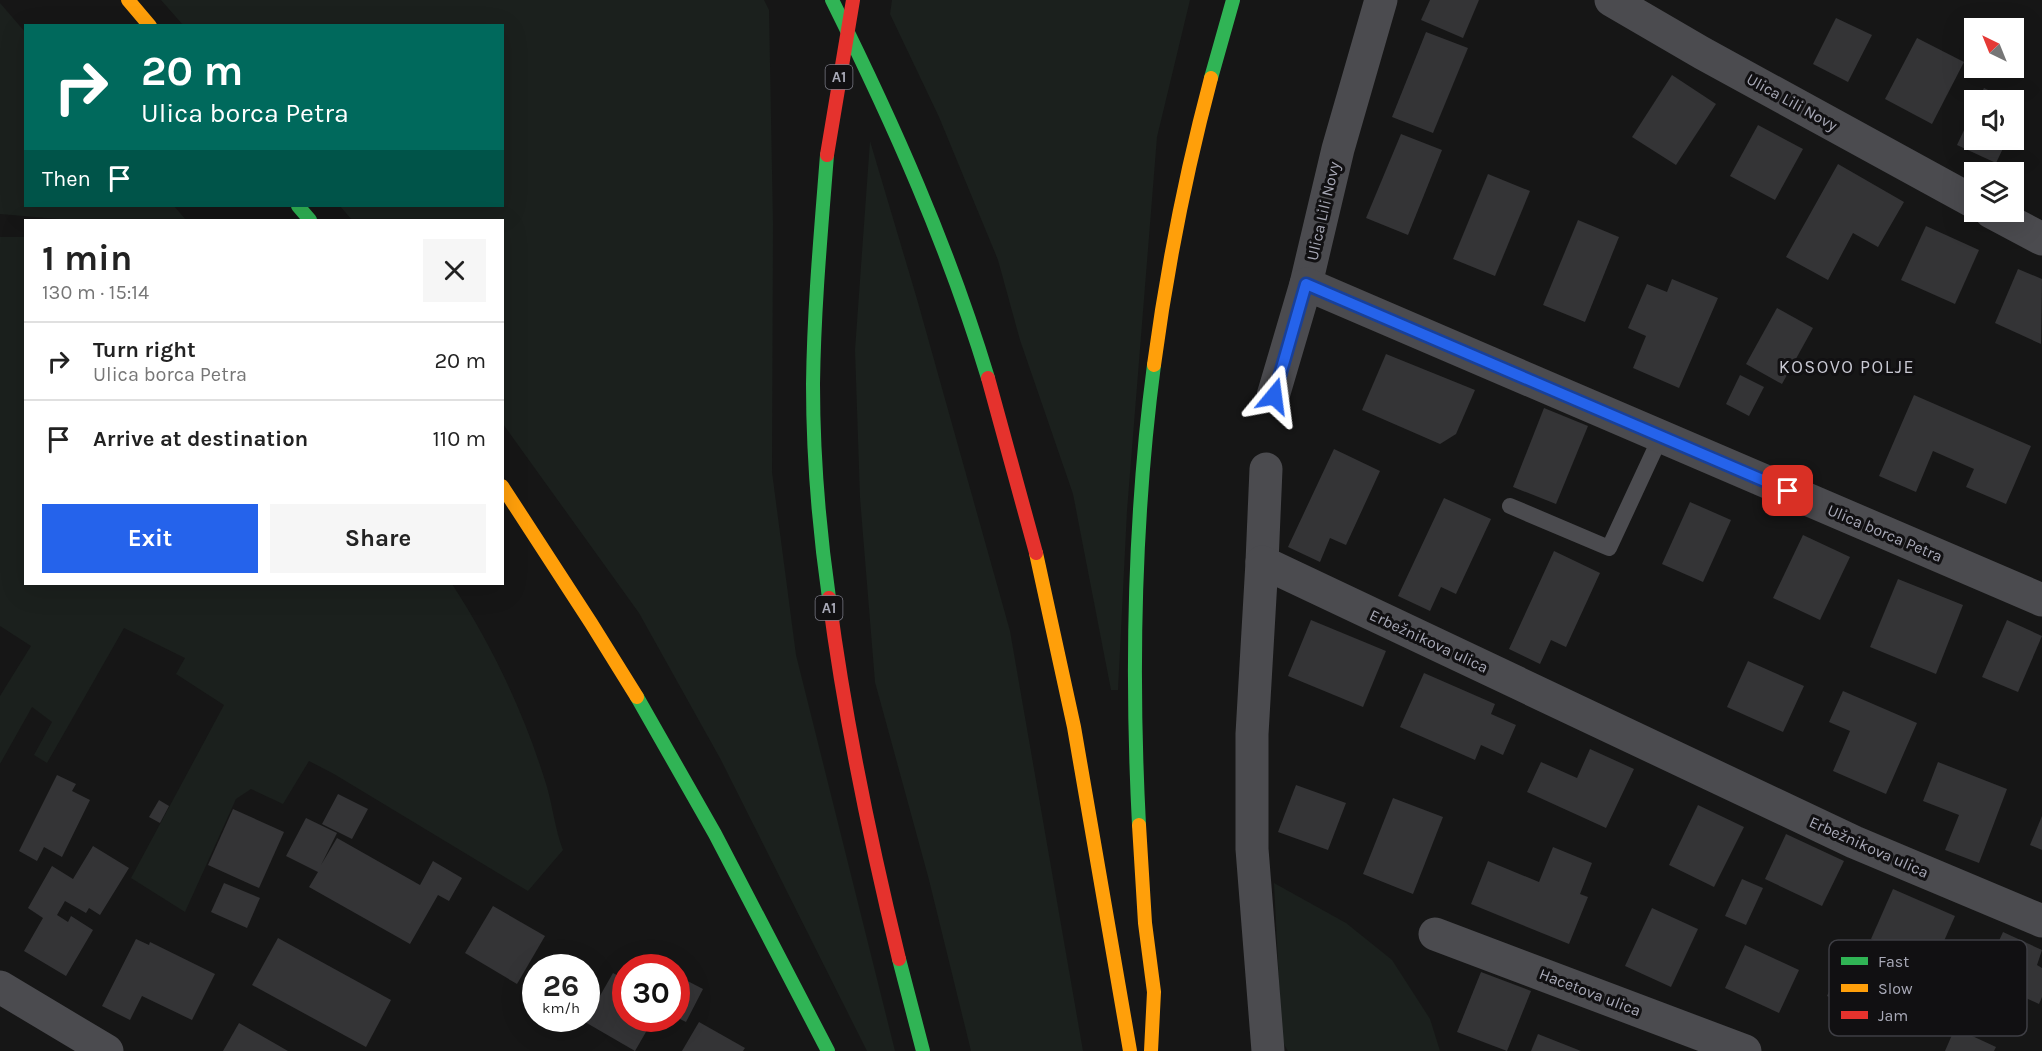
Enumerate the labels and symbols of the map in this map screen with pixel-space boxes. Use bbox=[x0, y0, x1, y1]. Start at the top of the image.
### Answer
north arrow bbox=[1964, 18, 2024, 78]
road number: A1 bbox=[826, 65, 852, 89]
street label: Ulica Lili Novy bbox=[1743, 69, 1841, 135]
street label: Ulica Lili Novy bbox=[1302, 159, 1344, 262]
district label: KOSOVO POLJE bbox=[1779, 356, 1915, 378]
position arrow bbox=[1242, 364, 1306, 428]
pin bbox=[1762, 465, 1813, 516]
street label: Ulica borca Petra bbox=[1825, 500, 1945, 566]
road number: A1 bbox=[816, 596, 842, 620]
street label: Erbežnikova ulica bbox=[1367, 605, 1491, 677]
street label: Erbežnikova ulica bbox=[1806, 812, 1932, 882]
legend bbox=[1829, 940, 2027, 1036]
text: Fast bbox=[1878, 952, 1909, 971]
speed limit sign: 30 bbox=[612, 954, 690, 1032]
street label: Hacetova ulica bbox=[1536, 964, 1644, 1020]
text: Slow bbox=[1878, 979, 1913, 998]
text: Jam bbox=[1878, 1006, 1908, 1025]

